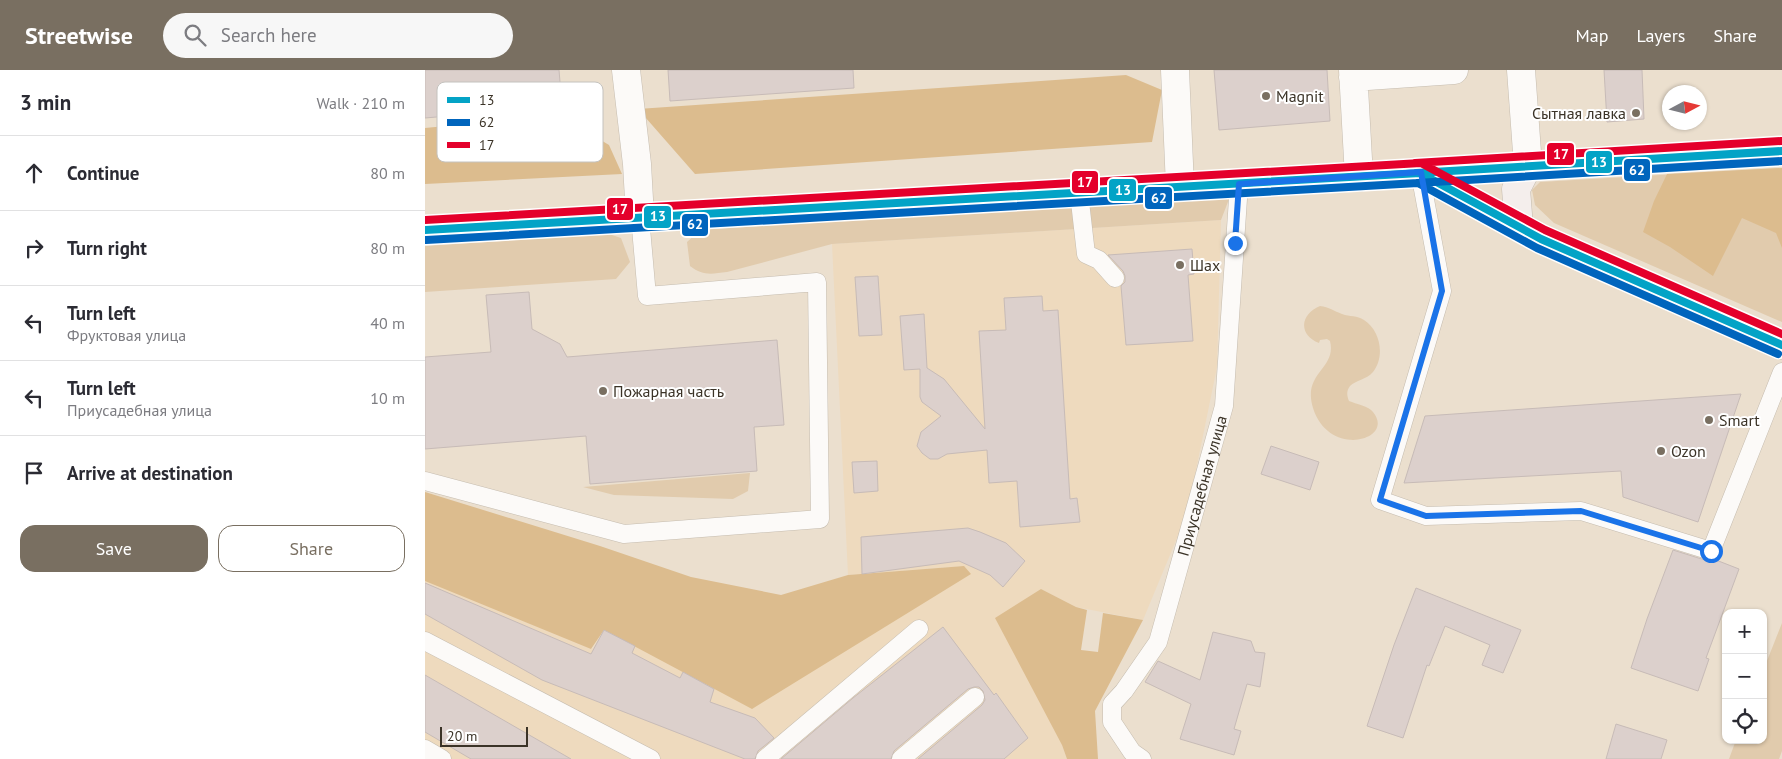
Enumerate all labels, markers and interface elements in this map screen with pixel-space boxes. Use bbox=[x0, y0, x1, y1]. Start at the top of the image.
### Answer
search box bbox=[163, 13, 513, 58]
text: Streetwise bbox=[25, 20, 133, 51]
icon: search bbox=[181, 21, 209, 49]
text: Search here bbox=[221, 23, 317, 47]
text: Map bbox=[1576, 24, 1608, 47]
text: Layers bbox=[1636, 24, 1685, 47]
text: Share bbox=[1713, 24, 1757, 47]
legend bbox=[437, 82, 603, 162]
north arrow bbox=[1662, 85, 1707, 130]
place label: Magnit bbox=[1276, 86, 1324, 106]
text: 3 min bbox=[20, 89, 71, 116]
marker: Magnit bbox=[1260, 90, 1272, 102]
text: 13 bbox=[479, 91, 494, 109]
text: Walk · 210 m bbox=[316, 93, 405, 113]
place label: Сытная лавка bbox=[1532, 103, 1626, 123]
marker: Сытная лавка bbox=[1630, 107, 1642, 119]
text: 62 bbox=[479, 113, 494, 131]
text: 17 bbox=[479, 136, 494, 154]
line badge: 17 bbox=[1546, 142, 1575, 166]
text: 17 bbox=[1553, 145, 1569, 163]
line badge: 13 bbox=[1585, 150, 1613, 174]
text: 13 bbox=[1591, 153, 1607, 171]
line badge: 62 bbox=[1623, 158, 1651, 182]
icon: ahead bbox=[20, 159, 48, 187]
text: Continue bbox=[67, 161, 139, 185]
text: 62 bbox=[1629, 161, 1645, 179]
text: 80 m bbox=[370, 163, 405, 183]
line badge: 17 bbox=[1071, 170, 1099, 194]
text: 17 bbox=[1077, 173, 1093, 191]
line badge: 13 bbox=[1108, 178, 1137, 202]
text: 13 bbox=[1115, 181, 1131, 199]
line badge: 62 bbox=[1144, 186, 1173, 210]
text: 62 bbox=[1151, 189, 1167, 207]
line badge: 17 bbox=[606, 197, 634, 221]
text: 17 bbox=[612, 200, 628, 218]
line badge: 13 bbox=[643, 205, 672, 229]
text: 13 bbox=[650, 207, 666, 225]
line badge: 62 bbox=[681, 213, 709, 237]
text: 62 bbox=[687, 215, 703, 233]
route end bbox=[1224, 232, 1247, 255]
icon: right bbox=[20, 234, 48, 262]
text: Turn right bbox=[67, 236, 147, 260]
text: 80 m bbox=[370, 238, 405, 258]
place label: Шах bbox=[1190, 255, 1220, 275]
marker: Шах bbox=[1174, 259, 1186, 271]
text: Turn left bbox=[67, 301, 136, 325]
icon: left bbox=[20, 309, 48, 337]
text: 40 m bbox=[370, 313, 405, 333]
text: Фруктовая улица bbox=[67, 325, 186, 345]
text: Turn left bbox=[67, 376, 136, 400]
place label: Пожарная часть bbox=[613, 381, 724, 401]
icon: left bbox=[20, 384, 48, 412]
marker: Пожарная часть bbox=[597, 385, 609, 397]
text: 10 m bbox=[370, 388, 405, 408]
text: Приусадебная улица bbox=[67, 400, 212, 420]
place label: Smart bbox=[1719, 410, 1760, 430]
street label: Приусадебная улица bbox=[1173, 413, 1231, 558]
marker: Smart bbox=[1703, 414, 1715, 426]
place label: Ozon bbox=[1671, 441, 1706, 461]
marker: Ozon bbox=[1655, 445, 1667, 457]
icon: arrive bbox=[20, 459, 48, 487]
text: Arrive at destination bbox=[67, 461, 233, 485]
button: Save bbox=[20, 525, 208, 572]
button: Share bbox=[218, 525, 405, 572]
route start bbox=[1700, 540, 1723, 563]
map controls bbox=[1722, 609, 1767, 744]
button: + bbox=[1722, 609, 1767, 654]
button: − bbox=[1722, 654, 1767, 699]
button: locate bbox=[1722, 699, 1767, 744]
scale bar bbox=[440, 724, 527, 747]
text: 20 m bbox=[447, 727, 477, 745]

